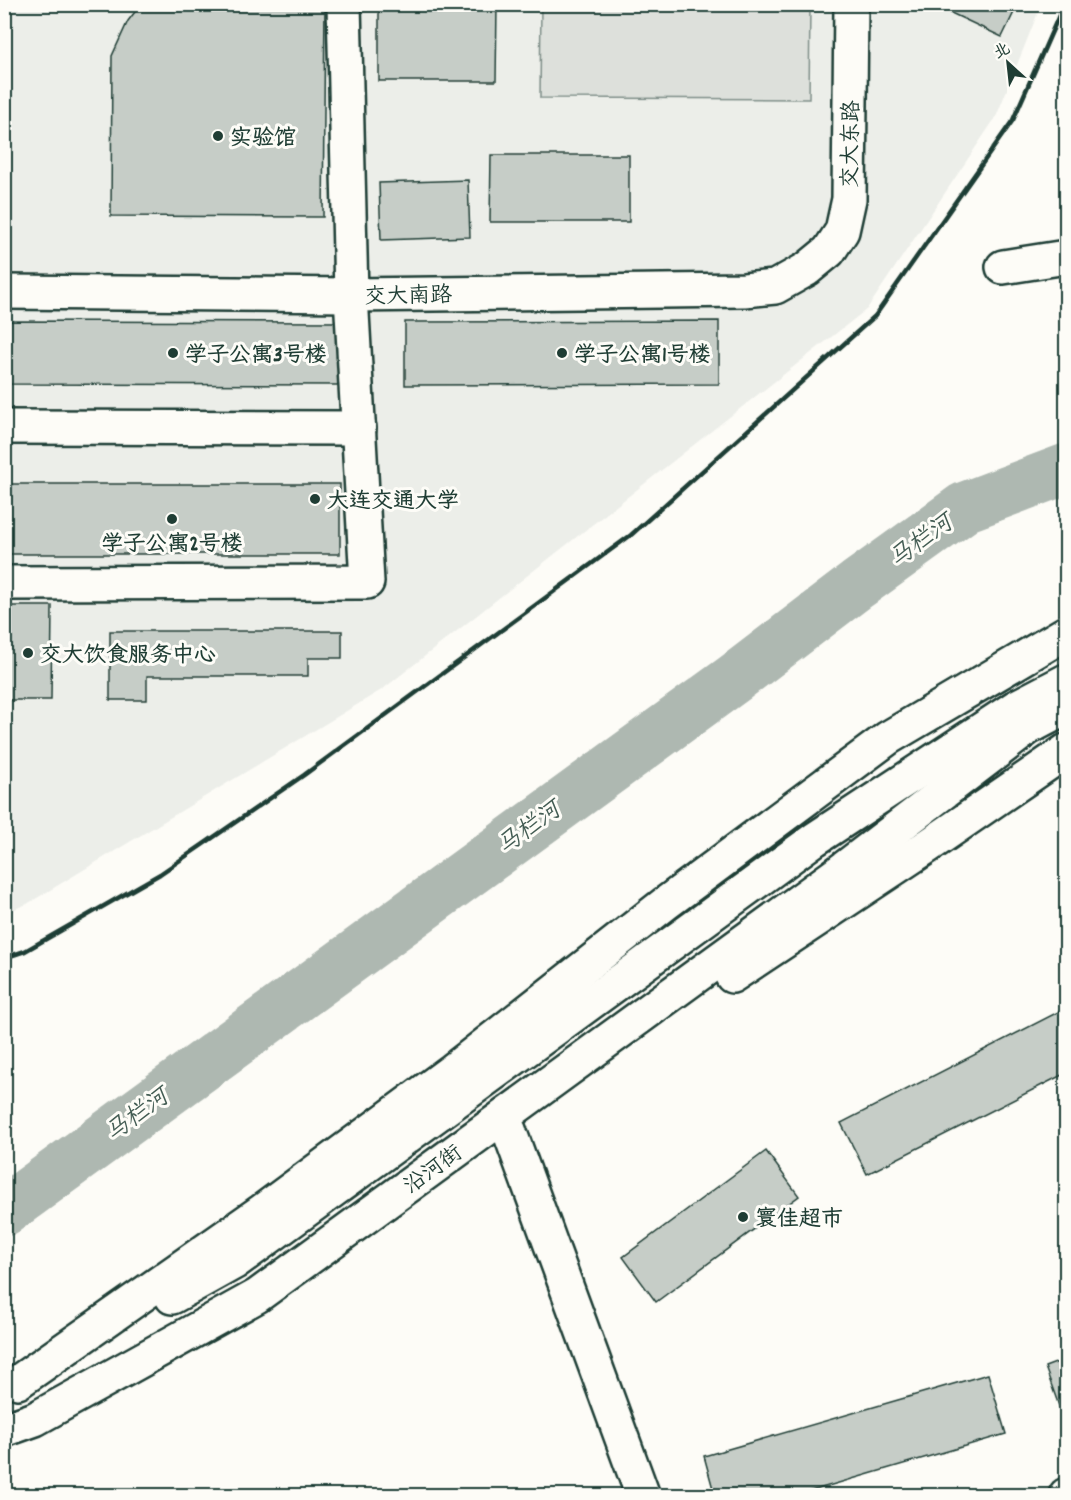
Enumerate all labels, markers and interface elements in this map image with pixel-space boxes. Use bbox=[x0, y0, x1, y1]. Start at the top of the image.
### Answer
north arrow bbox=[978, 33, 1038, 93]
text: 北 bbox=[990, 38, 1015, 66]
street label: 交大东路 bbox=[836, 100, 869, 188]
place label: 实验馆 bbox=[230, 124, 296, 155]
marker: 实验馆 bbox=[211, 129, 225, 143]
street label: 交大南路 bbox=[364, 281, 452, 314]
place label: 学子公寓3号楼 bbox=[185, 341, 327, 372]
place label: 学子公寓1号楼 bbox=[574, 341, 711, 372]
marker: 学子公寓3号楼 bbox=[166, 346, 180, 360]
marker: 学子公寓1号楼 bbox=[555, 346, 569, 360]
place label: 大连交通大学 bbox=[327, 487, 459, 518]
marker: 大连交通大学 bbox=[308, 492, 322, 506]
water label: 马栏河 bbox=[883, 505, 964, 577]
marker: 学子公寓2号楼 bbox=[165, 512, 179, 526]
place label: 学子公寓2号楼 bbox=[101, 530, 243, 561]
place label: 交大饮食服务中心 bbox=[40, 641, 216, 672]
marker: 交大饮食服务中心 bbox=[21, 646, 35, 660]
water label: 马栏河 bbox=[491, 792, 572, 864]
water label: 马栏河 bbox=[99, 1079, 180, 1151]
street label: 沿河街 bbox=[398, 1139, 470, 1203]
place label: 寰佳超市 bbox=[755, 1205, 843, 1236]
marker: 寰佳超市 bbox=[736, 1210, 750, 1224]

